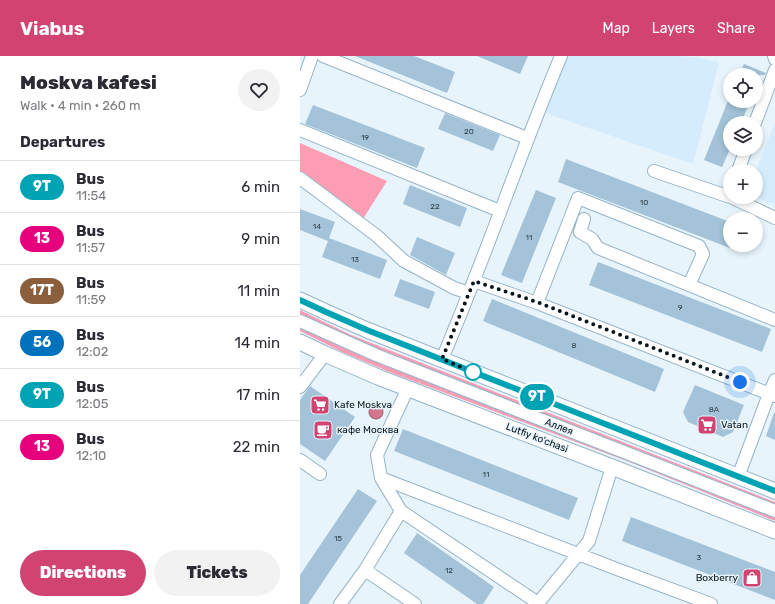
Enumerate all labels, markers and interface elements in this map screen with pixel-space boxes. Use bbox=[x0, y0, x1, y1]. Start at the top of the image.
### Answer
text: Viabus bbox=[20, 17, 84, 40]
text: Map bbox=[603, 20, 630, 37]
text: Layers bbox=[652, 20, 695, 37]
text: Share bbox=[717, 20, 755, 37]
map controls bbox=[723, 68, 763, 252]
button: locate bbox=[723, 68, 763, 108]
button: heart bbox=[238, 69, 280, 111]
text: Moskva kafesi bbox=[20, 71, 157, 94]
text: Walk · 4 min · 260 m bbox=[20, 98, 141, 113]
button: layers bbox=[723, 116, 763, 156]
house number: 20 bbox=[464, 127, 474, 136]
text: Departures bbox=[20, 133, 105, 151]
house number: 19 bbox=[361, 133, 369, 142]
button: + bbox=[723, 164, 763, 204]
text: Bus bbox=[76, 170, 104, 188]
text: 9Т bbox=[33, 178, 51, 195]
text: 6 min bbox=[241, 178, 280, 196]
text: 11:54 bbox=[76, 188, 106, 203]
house number: 10 bbox=[640, 198, 648, 207]
house number: 22 bbox=[430, 202, 440, 211]
button: − bbox=[723, 212, 763, 252]
text: Bus bbox=[76, 222, 104, 240]
house number: 14 bbox=[313, 222, 321, 231]
text: 13 bbox=[34, 230, 50, 247]
text: 9 min bbox=[241, 230, 280, 248]
house number: 11 bbox=[526, 233, 532, 242]
text: 11:57 bbox=[76, 240, 105, 255]
house number: 13 bbox=[351, 255, 359, 264]
text: Bus bbox=[76, 274, 104, 292]
text: 17T bbox=[30, 282, 54, 299]
text: 11 min bbox=[237, 282, 280, 300]
text: 11:59 bbox=[76, 292, 106, 307]
house number: 9 bbox=[678, 303, 683, 312]
text: Bus bbox=[76, 326, 104, 344]
text: 56 bbox=[33, 334, 51, 351]
text: 14 min bbox=[235, 334, 280, 352]
house number: 8 bbox=[571, 341, 577, 350]
text: 12:02 bbox=[76, 344, 108, 359]
unlabelled marker bbox=[464, 363, 482, 381]
your location bbox=[730, 372, 750, 392]
text: Bus bbox=[76, 378, 104, 396]
line badge: 9Т bbox=[519, 384, 555, 410]
text: 9Т bbox=[33, 386, 51, 403]
text: 17 min bbox=[236, 386, 280, 404]
text: 9Т bbox=[528, 388, 546, 405]
supermarket icon: Kafe Moskva bbox=[309, 394, 331, 416]
text: 12:05 bbox=[76, 396, 109, 411]
place label: Kafe Moskva bbox=[334, 399, 392, 411]
house number: 8A bbox=[709, 405, 720, 414]
supermarket icon: Vatan bbox=[696, 414, 718, 436]
street label: Аллея bbox=[543, 416, 575, 438]
cafe icon: кафе Москва bbox=[312, 419, 334, 441]
place label: Vatan bbox=[721, 419, 748, 431]
street label: Lutfiy ko'chasi bbox=[504, 421, 570, 455]
place label: кафе Москва bbox=[337, 424, 399, 436]
text: Bus bbox=[76, 430, 104, 448]
text: 13 bbox=[34, 438, 50, 455]
text: 22 min bbox=[233, 438, 280, 456]
text: 12:10 bbox=[76, 448, 106, 463]
house number: 11 bbox=[483, 470, 489, 479]
house number: 15 bbox=[334, 534, 342, 543]
button: Directions bbox=[20, 550, 146, 596]
button: Tickets bbox=[154, 550, 280, 596]
house number: 3 bbox=[697, 553, 702, 562]
house number: 12 bbox=[445, 566, 453, 575]
shop icon: Boxberry bbox=[741, 567, 763, 589]
place label: Boxberry bbox=[696, 572, 738, 584]

